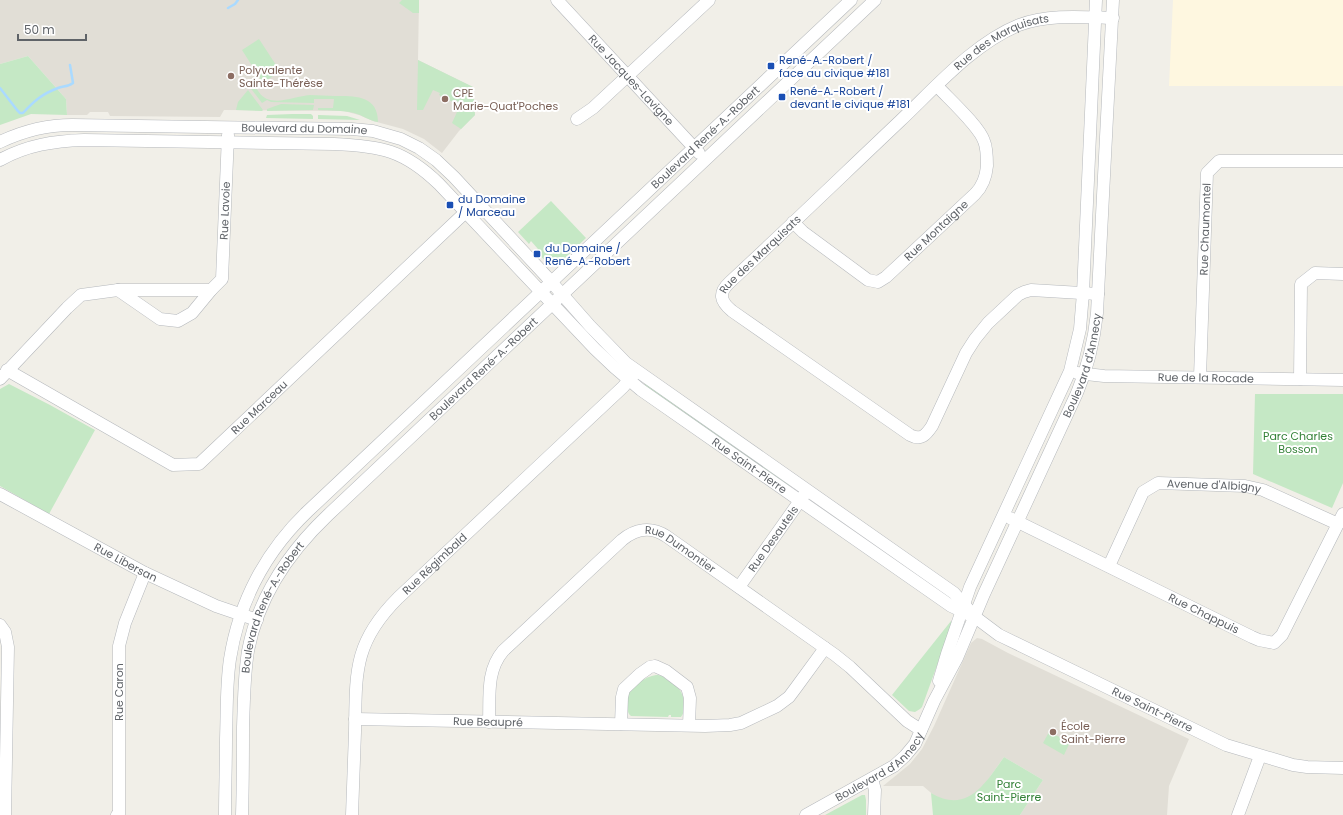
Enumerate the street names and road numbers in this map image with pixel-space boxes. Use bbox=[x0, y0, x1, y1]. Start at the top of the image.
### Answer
street label: Rue des Marquisats bbox=[950, 10, 1050, 74]
street label: Rue Jacques-Lavigne bbox=[585, 31, 678, 129]
street label: Boulevard René-A.-Robert bbox=[647, 82, 763, 192]
street label: Boulevard du Domaine bbox=[241, 119, 368, 138]
street label: Rue Lavoie bbox=[216, 181, 234, 240]
street label: Rue Chaumontel bbox=[1195, 183, 1215, 276]
street label: Rue Montaigne bbox=[900, 196, 972, 264]
street label: Rue des Marquisats bbox=[715, 211, 805, 296]
street label: Boulevard d'Annecy bbox=[1059, 312, 1105, 420]
street label: Boulevard René-A.-Robert bbox=[426, 314, 541, 424]
street label: Rue de la Rocade bbox=[1158, 369, 1254, 387]
street label: Rue Marceau bbox=[227, 376, 291, 438]
street label: Rue Saint-Pierre bbox=[709, 434, 790, 497]
street label: Avenue d'Albigny bbox=[1167, 475, 1263, 498]
street label: Rue Desautels bbox=[744, 502, 802, 575]
street label: Rue Dumontier bbox=[645, 522, 719, 577]
street label: Rue Régimbald bbox=[398, 529, 470, 598]
street label: Boulevard René-A.-Robert bbox=[237, 538, 308, 674]
street label: Rue Libersan bbox=[91, 539, 160, 586]
street label: Rue Chappuis bbox=[1166, 589, 1242, 638]
street label: Rue Caron bbox=[111, 663, 127, 721]
street label: Rue Saint-Pierre bbox=[1109, 683, 1196, 736]
street label: Rue Beaupré bbox=[453, 713, 523, 730]
street label: Boulevard d'Annecy bbox=[832, 729, 928, 805]

